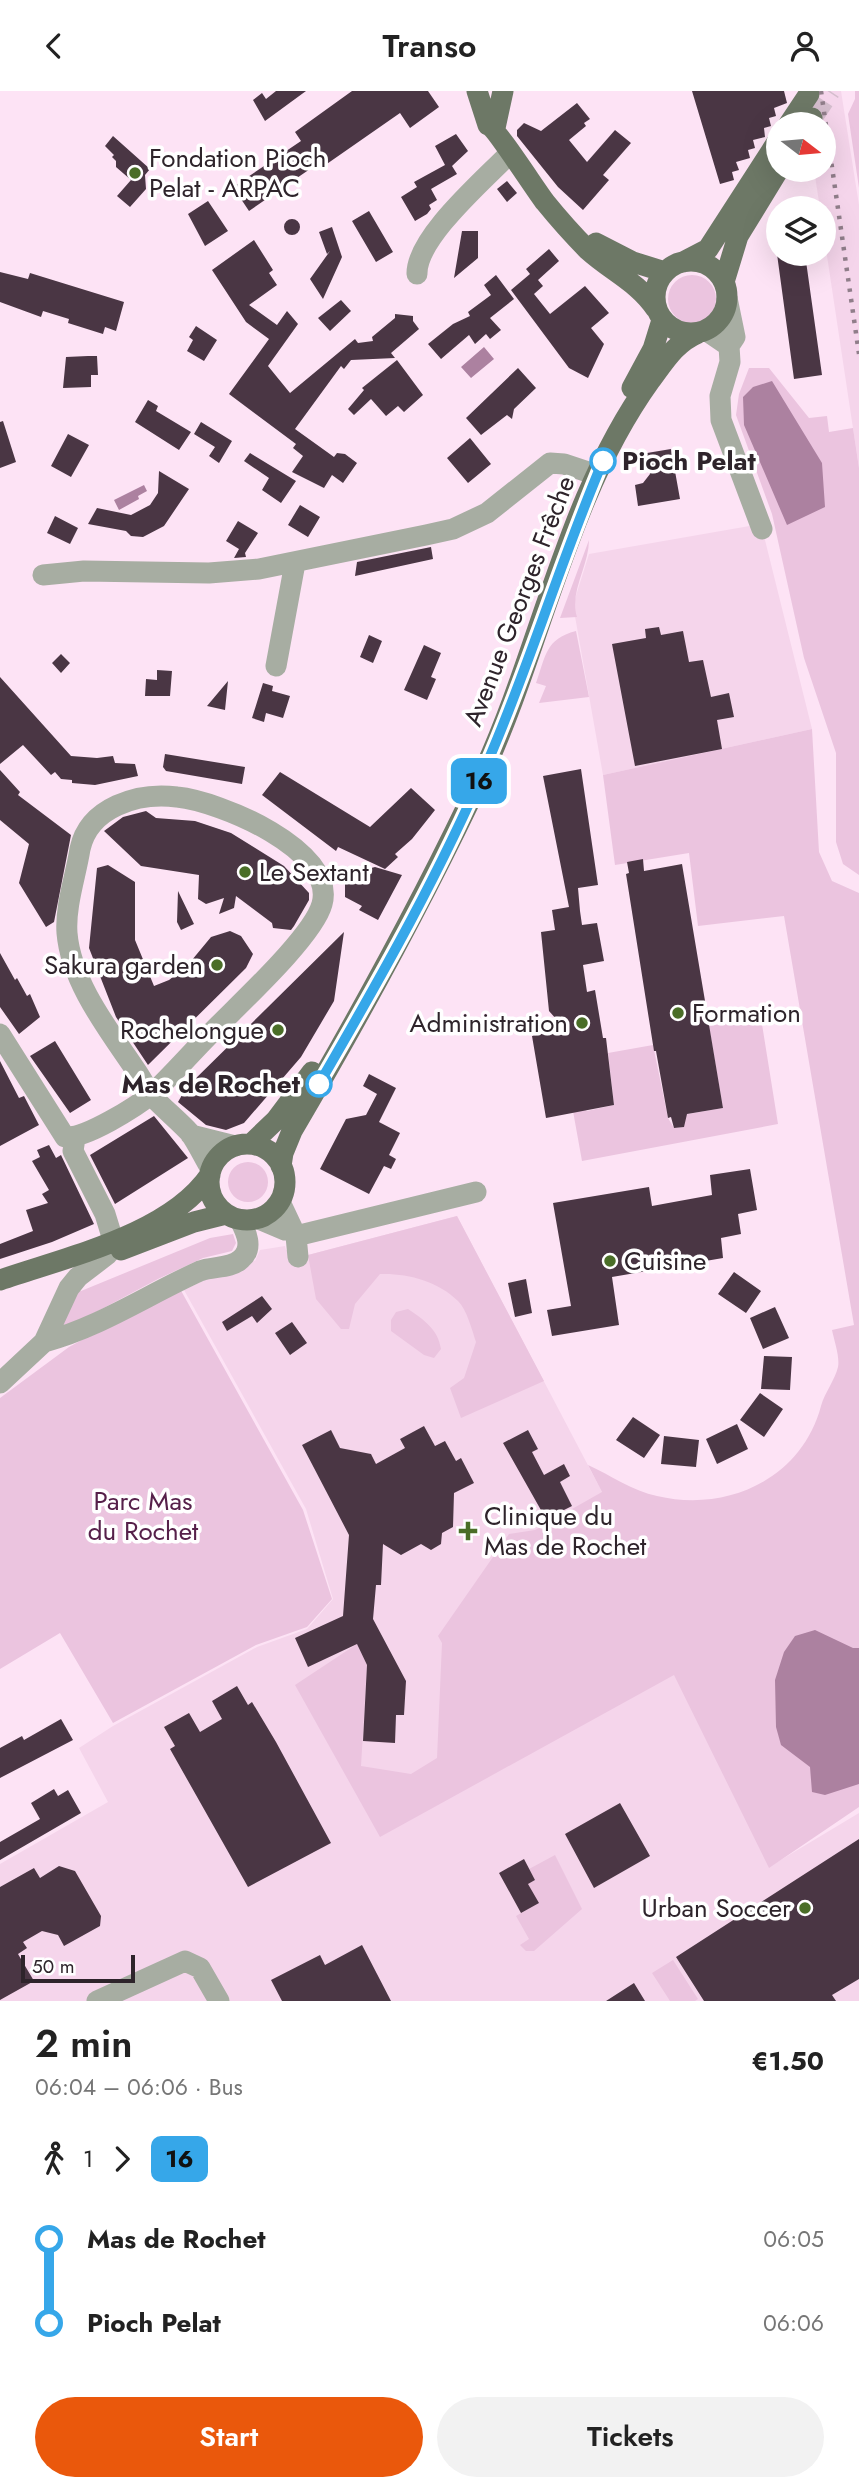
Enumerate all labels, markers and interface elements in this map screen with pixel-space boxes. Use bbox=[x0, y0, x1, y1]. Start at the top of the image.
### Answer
text: Transo bbox=[383, 23, 476, 69]
icon: back bbox=[35, 27, 73, 65]
icon: person bbox=[786, 27, 824, 65]
north arrow bbox=[766, 112, 836, 182]
map controls bbox=[766, 112, 836, 266]
place label: Fondation Pioch Pelat - ARPAC bbox=[149, 139, 326, 207]
marker: Fondation Pioch Pelat - ARPAC bbox=[127, 165, 143, 181]
button: layers bbox=[766, 196, 836, 266]
place label: Pioch Pelat bbox=[622, 442, 757, 480]
marker: Pioch Pelat bbox=[590, 448, 616, 474]
street label: Avenue Georges Frêche bbox=[454, 470, 584, 732]
line badge: 16 bbox=[448, 758, 510, 804]
text: 16 bbox=[465, 763, 493, 798]
place label: Le Sextant bbox=[259, 853, 369, 891]
marker: Le Sextant bbox=[237, 864, 253, 880]
place label: Sakura garden bbox=[44, 946, 203, 984]
marker: Sakura garden bbox=[209, 957, 225, 973]
place label: Formation bbox=[692, 994, 801, 1032]
place label: Administration bbox=[410, 1004, 568, 1042]
marker: Formation bbox=[670, 1005, 686, 1021]
place label: Rochelongue bbox=[120, 1011, 264, 1049]
marker: Administration bbox=[574, 1015, 590, 1031]
marker: Rochelongue bbox=[270, 1022, 286, 1038]
place label: Mas de Rochet bbox=[121, 1065, 301, 1103]
marker: Mas de Rochet bbox=[306, 1071, 332, 1097]
place label: Cuisine bbox=[624, 1242, 707, 1280]
marker: Cuisine bbox=[602, 1253, 618, 1269]
park label: Parc Mas du Rochet bbox=[88, 1482, 199, 1550]
place label: Clinique du Mas de Rochet bbox=[484, 1497, 647, 1565]
marker: Clinique du Mas de Rochet bbox=[458, 1521, 478, 1541]
place label: Urban Soccer bbox=[641, 1889, 791, 1927]
marker: Urban Soccer bbox=[797, 1900, 813, 1916]
scale bar bbox=[21, 1952, 135, 1984]
text: 50 m bbox=[32, 1953, 75, 1980]
text: 2 min bbox=[35, 2016, 133, 2071]
text: €1.50 bbox=[751, 2042, 824, 2080]
text: 06:04 – 06:06 · Bus bbox=[35, 2070, 243, 2104]
icon: walk bbox=[35, 2140, 73, 2178]
icon: forward bbox=[103, 2140, 141, 2178]
text: 16 bbox=[165, 2141, 194, 2176]
text: 1 bbox=[83, 2142, 93, 2176]
text: Mas de Rochet bbox=[87, 2220, 266, 2258]
text: 06:05 bbox=[763, 2222, 824, 2256]
text: Pioch Pelat bbox=[87, 2304, 221, 2342]
text: 06:06 bbox=[763, 2306, 824, 2340]
button: Start bbox=[35, 2397, 423, 2477]
button: Tickets bbox=[437, 2397, 824, 2477]

